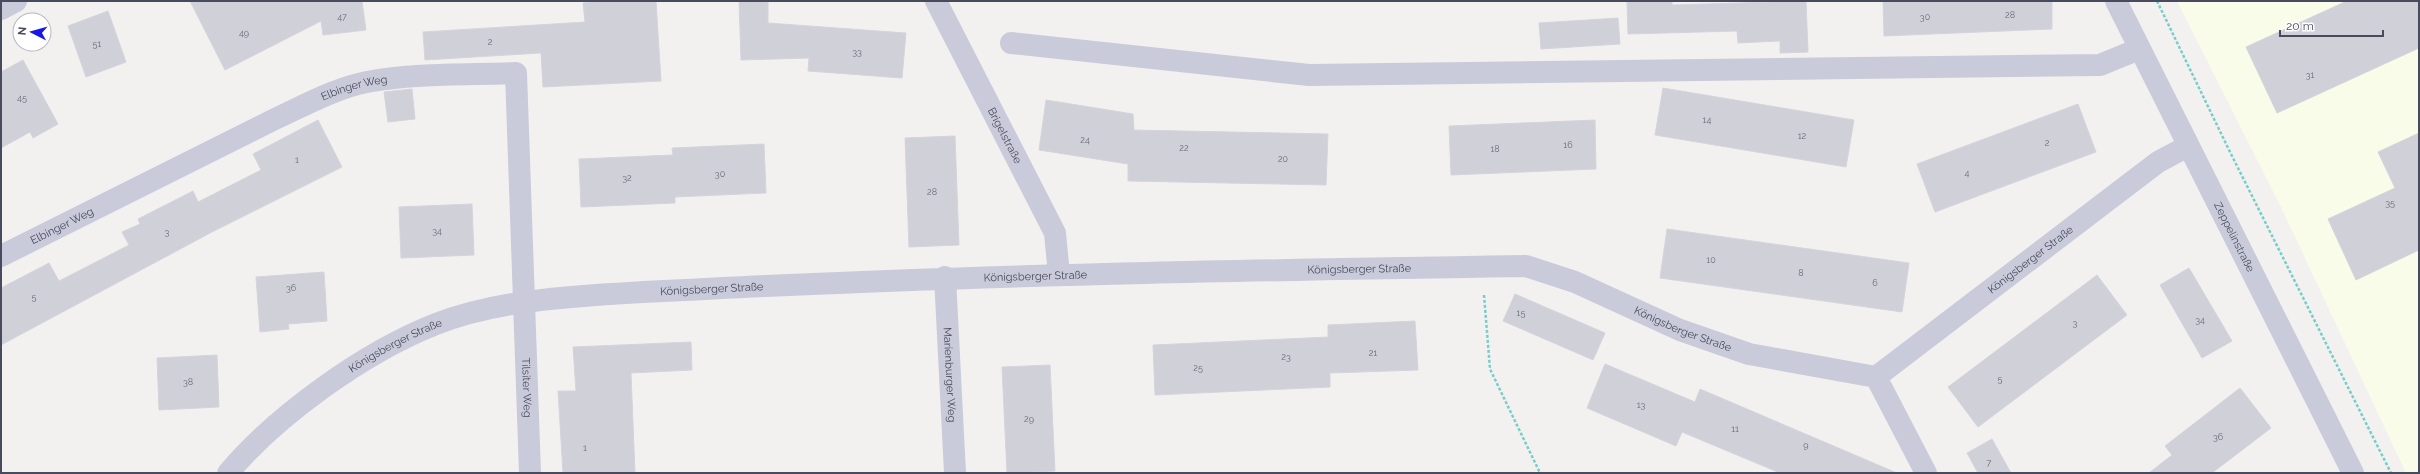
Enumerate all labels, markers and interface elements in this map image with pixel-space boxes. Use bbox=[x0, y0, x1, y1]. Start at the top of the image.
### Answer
house number: 28 bbox=[2005, 10, 2015, 20]
north arrow bbox=[12, 12, 52, 52]
house number: 47 bbox=[337, 12, 347, 22]
house number: 30 bbox=[1920, 12, 1931, 22]
scale bar bbox=[2280, 12, 2383, 38]
text: 20 m bbox=[2286, 19, 2314, 33]
text: N bbox=[16, 26, 29, 36]
house number: 49 bbox=[239, 28, 249, 38]
house number: 2 bbox=[488, 37, 493, 47]
house number: 51 bbox=[93, 39, 102, 49]
house number: 33 bbox=[852, 47, 862, 57]
house number: 31 bbox=[2306, 70, 2314, 80]
street label: Elbinger Weg bbox=[319, 73, 388, 104]
house number: 45 bbox=[17, 93, 27, 103]
street label: Brigelstraße bbox=[985, 105, 1024, 166]
house number: 14 bbox=[1703, 115, 1711, 125]
house number: 12 bbox=[1798, 131, 1807, 141]
house number: 24 bbox=[1080, 135, 1090, 145]
house number: 2 bbox=[2045, 138, 2050, 148]
house number: 16 bbox=[1563, 140, 1573, 150]
house number: 22 bbox=[1179, 143, 1189, 153]
house number: 18 bbox=[1490, 144, 1500, 154]
house number: 20 bbox=[1278, 154, 1289, 164]
house number: 1 bbox=[295, 155, 299, 165]
house number: 4 bbox=[1965, 168, 1970, 178]
house number: 30 bbox=[715, 169, 726, 179]
house number: 32 bbox=[622, 173, 632, 183]
house number: 28 bbox=[927, 187, 937, 197]
house number: 35 bbox=[2385, 198, 2395, 208]
street label: Zeppelinstraße bbox=[2211, 200, 2257, 275]
street label: Elbinger Weg bbox=[28, 205, 96, 247]
street label: Königsberger Straße bbox=[1985, 223, 2076, 296]
house number: 34 bbox=[432, 226, 442, 236]
house number: 3 bbox=[165, 227, 170, 237]
house number: 10 bbox=[1706, 255, 1716, 265]
street label: Königsberger Straße bbox=[1307, 262, 1412, 277]
street label: Königsberger Straße bbox=[983, 268, 1088, 284]
house number: 8 bbox=[1798, 268, 1804, 278]
house number: 6 bbox=[1872, 278, 1878, 288]
street label: Königsberger Straße bbox=[660, 280, 764, 298]
house number: 36 bbox=[286, 283, 297, 293]
house number: 5 bbox=[32, 292, 37, 302]
street label: Königsberger Straße bbox=[1632, 304, 1734, 355]
house number: 15 bbox=[1517, 308, 1525, 318]
house number: 34 bbox=[2195, 315, 2205, 325]
street label: Königsberger Straße bbox=[346, 316, 444, 375]
house number: 3 bbox=[2073, 318, 2078, 328]
street label: Marienburger Weg bbox=[941, 327, 958, 423]
house number: 21 bbox=[1369, 348, 1377, 358]
house number: 23 bbox=[1281, 352, 1291, 362]
street label: Tilsiter Weg bbox=[519, 357, 534, 418]
house number: 25 bbox=[1193, 363, 1203, 373]
house number: 5 bbox=[1998, 374, 2003, 384]
house number: 38 bbox=[183, 377, 193, 387]
house number: 13 bbox=[1637, 400, 1646, 410]
house number: 29 bbox=[1024, 414, 1034, 424]
house number: 11 bbox=[1731, 424, 1739, 434]
house number: 36 bbox=[2213, 432, 2224, 442]
house number: 9 bbox=[1803, 440, 1809, 450]
house number: 1 bbox=[583, 443, 587, 453]
house number: 7 bbox=[1987, 458, 1992, 468]

